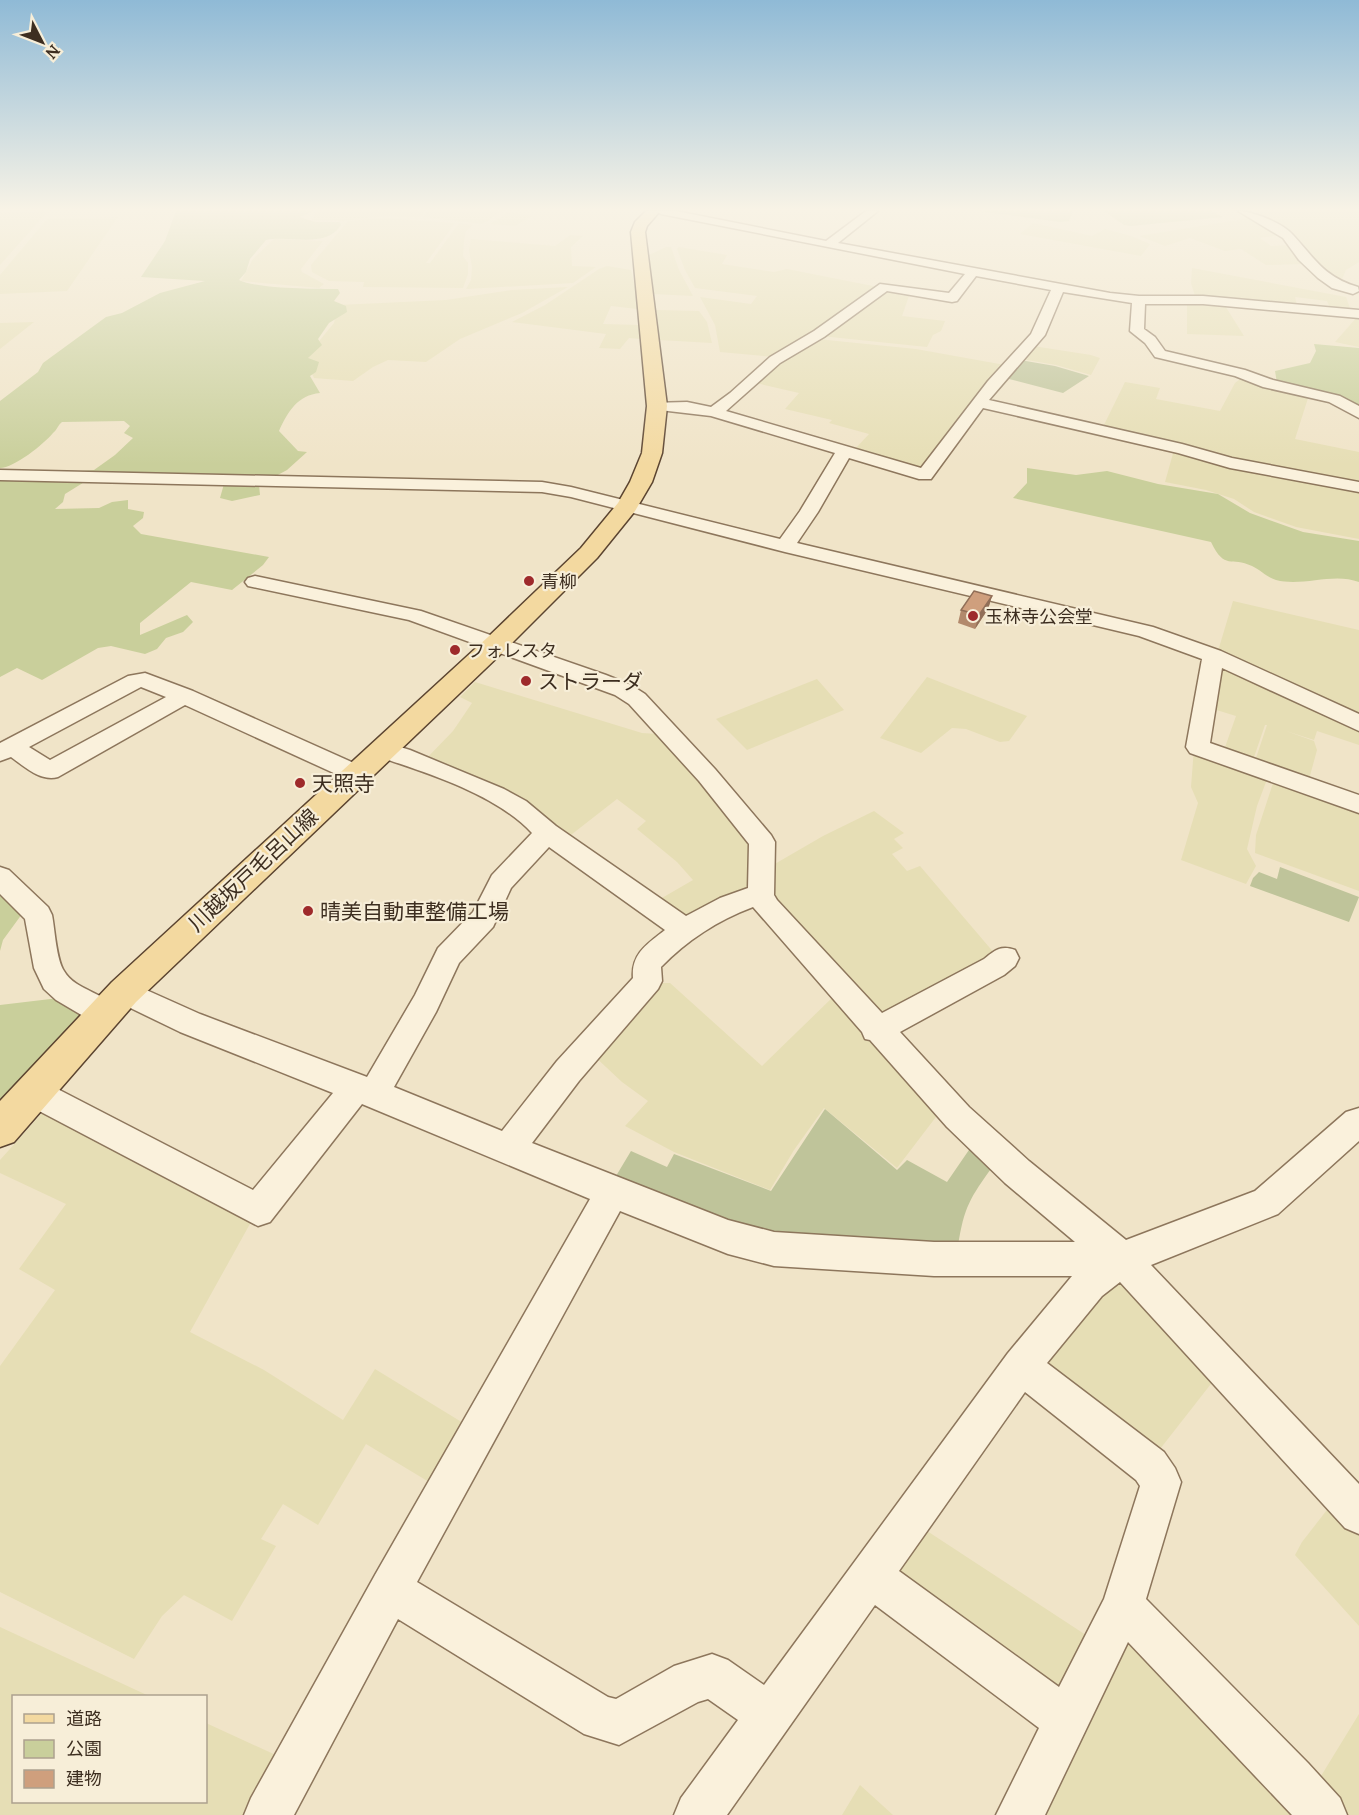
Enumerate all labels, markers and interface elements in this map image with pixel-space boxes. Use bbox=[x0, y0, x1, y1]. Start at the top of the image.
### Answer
north arrow bbox=[12, 12, 72, 72]
text: N bbox=[42, 41, 65, 63]
place label: 青柳 bbox=[541, 570, 577, 593]
marker: 青柳 bbox=[522, 574, 536, 588]
place label: 玉林寺公会堂 bbox=[985, 605, 1093, 628]
marker: 玉林寺公会堂 bbox=[966, 609, 980, 623]
place label: フォレスタ bbox=[467, 639, 557, 662]
marker: フォレスタ bbox=[448, 643, 462, 657]
place label: ストラーダ bbox=[538, 668, 643, 695]
marker: ストラーダ bbox=[519, 674, 533, 688]
place label: 天照寺 bbox=[312, 770, 375, 797]
marker: 天照寺 bbox=[293, 776, 307, 790]
street label: 川越坂戸毛呂山線 bbox=[182, 803, 324, 937]
place label: 晴美自動車整備工場 bbox=[320, 898, 509, 925]
marker: 晴美自動車整備工場 bbox=[301, 904, 315, 918]
legend bbox=[12, 1695, 207, 1803]
text: 道路 bbox=[66, 1707, 102, 1730]
text: 公園 bbox=[66, 1737, 102, 1760]
text: 建物 bbox=[66, 1767, 102, 1790]

